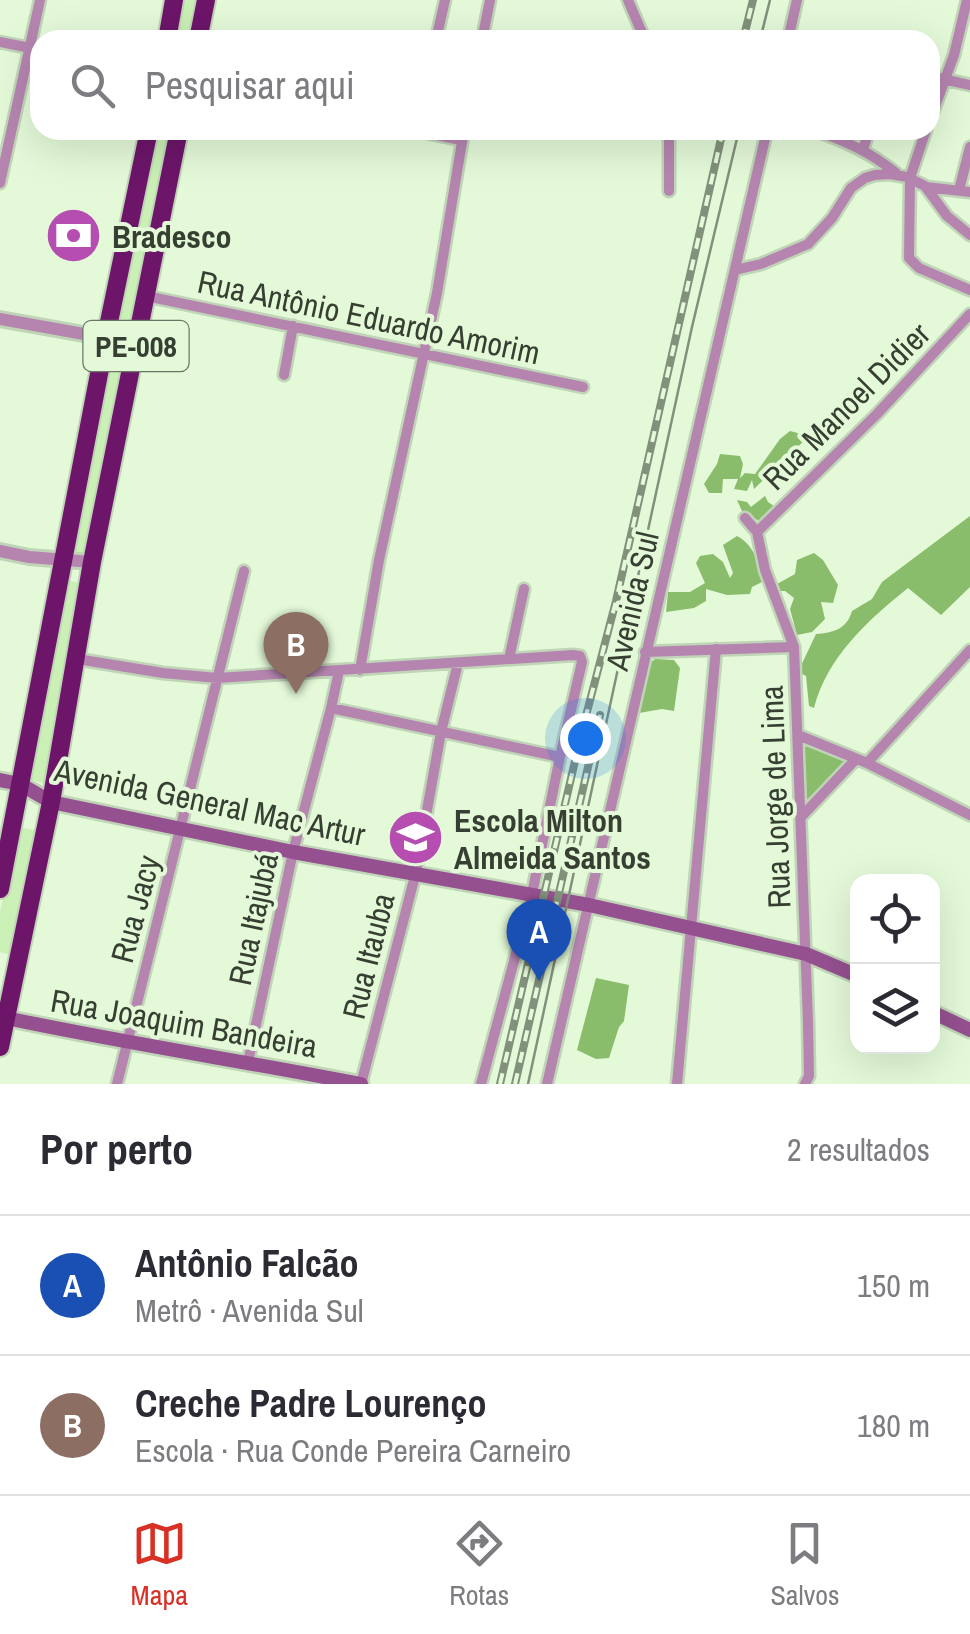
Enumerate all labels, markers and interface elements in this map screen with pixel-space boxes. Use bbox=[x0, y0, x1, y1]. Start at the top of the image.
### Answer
search box bbox=[30, 30, 940, 140]
icon: search bbox=[65, 58, 120, 113]
text: Pesquisar aqui bbox=[145, 60, 355, 111]
bank icon: Bradesco bbox=[43, 206, 103, 266]
place label: Bradesco bbox=[112, 215, 232, 258]
street label: Rua Antônio Eduardo Amorim bbox=[194, 260, 544, 374]
street label: Rua Manoel Didier bbox=[753, 313, 939, 499]
road number: PE-008 bbox=[84, 321, 188, 371]
street label: Avenida Sul bbox=[595, 527, 669, 676]
pin: B bbox=[264, 612, 328, 694]
street label: Rua Jorge de Lima bbox=[750, 684, 800, 909]
your location bbox=[560, 713, 611, 764]
street label: Avenida General Mac Artur bbox=[50, 748, 369, 856]
place label: Escola Milton Almeida Santos bbox=[454, 799, 651, 879]
school or university icon: Escola Milton Almeida Santos bbox=[385, 808, 445, 868]
street label: Rua Itajubá bbox=[218, 848, 288, 989]
street label: Rua Jacy bbox=[100, 851, 170, 967]
map controls bbox=[850, 874, 940, 1054]
button: locate bbox=[850, 874, 940, 964]
street label: Rua Itauba bbox=[332, 888, 404, 1023]
pin: A bbox=[506, 898, 572, 981]
button: layers bbox=[850, 964, 940, 1054]
street label: Rua Joaquim Bandeira bbox=[47, 978, 321, 1068]
text: Por perto bbox=[40, 1121, 193, 1177]
text: 2 resultados bbox=[787, 1128, 930, 1171]
text: Antônio Falcão bbox=[135, 1238, 359, 1289]
text: A bbox=[63, 1264, 82, 1307]
text: 150 m bbox=[857, 1264, 930, 1307]
text: Metrô · Avenida Sul bbox=[135, 1289, 364, 1332]
text: Creche Padre Lourenço bbox=[135, 1378, 487, 1429]
text: B bbox=[63, 1404, 82, 1447]
text: 180 m bbox=[857, 1404, 930, 1447]
text: Escola · Rua Conde Pereira Carneiro bbox=[135, 1429, 571, 1472]
tab: Mapa bbox=[131, 1516, 188, 1614]
tab: Rotas bbox=[449, 1516, 509, 1614]
tab: Salvos bbox=[770, 1516, 839, 1614]

